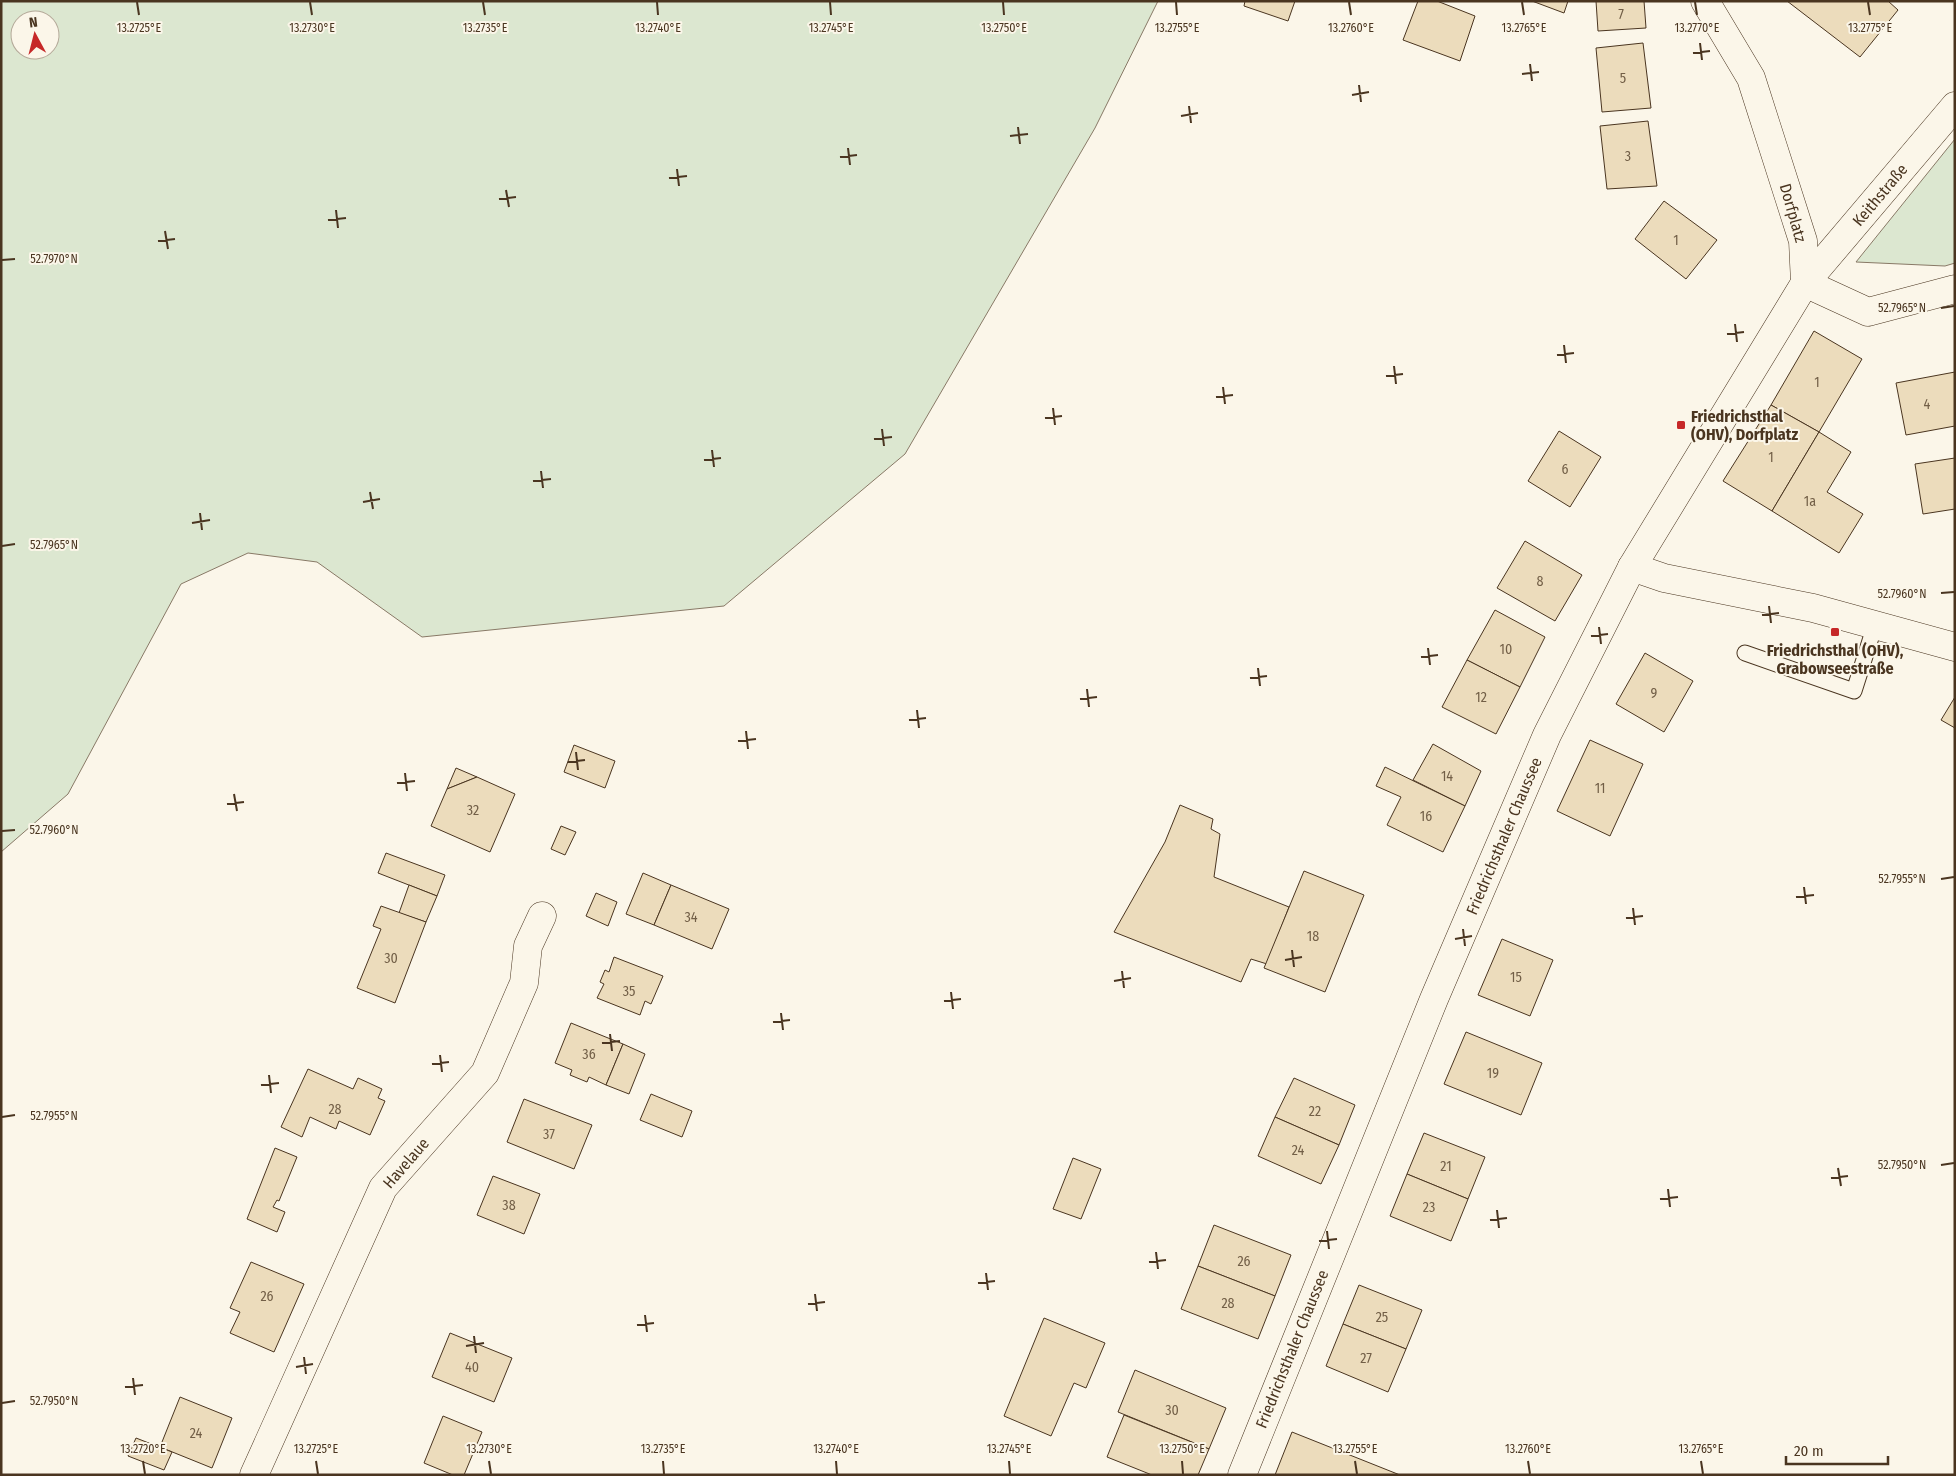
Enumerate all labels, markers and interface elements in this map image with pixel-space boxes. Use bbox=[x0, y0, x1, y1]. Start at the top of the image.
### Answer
house number: 7 bbox=[1618, 6, 1624, 23]
north arrow bbox=[10, 10, 60, 60]
text: N bbox=[28, 14, 39, 32]
text: 13.2725°E bbox=[117, 21, 162, 35]
text: 13.2730°E bbox=[289, 21, 335, 35]
text: 13.2735°E bbox=[463, 21, 508, 35]
text: 13.2740°E bbox=[635, 21, 681, 35]
text: 13.2745°E bbox=[809, 21, 854, 35]
text: 13.2750°E bbox=[981, 21, 1027, 35]
text: 13.2755°E bbox=[1155, 21, 1200, 35]
text: 13.2760°E bbox=[1328, 21, 1374, 35]
text: 13.2765°E bbox=[1502, 21, 1547, 35]
text: 13.2770°E bbox=[1675, 21, 1720, 35]
text: 13.2775°E bbox=[1848, 21, 1892, 35]
house number: 5 bbox=[1620, 70, 1626, 87]
house number: 3 bbox=[1625, 148, 1631, 165]
street label: Keithstraße bbox=[1849, 160, 1912, 230]
street label: Dorfplatz bbox=[1776, 181, 1810, 245]
house number: 1 bbox=[1673, 232, 1679, 249]
text: 52.7970°N bbox=[30, 252, 78, 266]
text: 52.7965°N bbox=[1878, 301, 1926, 315]
house number: 1 bbox=[1814, 374, 1820, 391]
house number: 4 bbox=[1924, 396, 1931, 413]
place label: Friedrichsthal (OHV), Dorfplatz bbox=[1691, 407, 1798, 444]
marker: Friedrichsthal (OHV), Dorfplatz bbox=[1675, 419, 1687, 431]
house number: 1 bbox=[1768, 449, 1774, 466]
house number: 6 bbox=[1562, 461, 1569, 478]
house number: 1a bbox=[1804, 493, 1816, 510]
text: 52.7965°N bbox=[30, 538, 78, 552]
house number: 8 bbox=[1537, 573, 1544, 590]
text: 52.7960°N bbox=[1878, 587, 1926, 601]
marker: Friedrichsthal (OHV), Grabowseestraße bbox=[1829, 626, 1841, 638]
house number: 10 bbox=[1500, 641, 1512, 658]
place label: Friedrichsthal (OHV), Grabowseestraße bbox=[1767, 641, 1904, 678]
house number: 9 bbox=[1651, 685, 1658, 702]
house number: 12 bbox=[1475, 689, 1487, 706]
street label: Friedrichsthaler Chaussee bbox=[1462, 754, 1546, 917]
house number: 14 bbox=[1441, 768, 1453, 785]
house number: 11 bbox=[1595, 780, 1605, 797]
house number: 32 bbox=[467, 802, 479, 819]
house number: 16 bbox=[1420, 808, 1432, 825]
text: 52.7960°N bbox=[30, 823, 78, 837]
text: 52.7955°N bbox=[1878, 872, 1926, 886]
house number: 34 bbox=[684, 909, 698, 926]
house number: 18 bbox=[1307, 928, 1319, 945]
house number: 30 bbox=[384, 950, 398, 967]
house number: 15 bbox=[1510, 969, 1522, 986]
house number: 35 bbox=[623, 983, 635, 1000]
house number: 36 bbox=[582, 1046, 596, 1063]
house number: 19 bbox=[1487, 1065, 1499, 1082]
house number: 28 bbox=[328, 1101, 342, 1118]
house number: 22 bbox=[1309, 1103, 1321, 1120]
text: 52.7955°N bbox=[30, 1109, 78, 1123]
house number: 37 bbox=[543, 1126, 555, 1143]
street label: Havelaue bbox=[379, 1134, 433, 1192]
house number: 24 bbox=[1292, 1142, 1305, 1159]
house number: 21 bbox=[1440, 1158, 1452, 1175]
text: 52.7950°N bbox=[1878, 1158, 1926, 1172]
house number: 38 bbox=[502, 1197, 516, 1214]
house number: 23 bbox=[1423, 1199, 1435, 1216]
house number: 26 bbox=[1237, 1253, 1251, 1270]
street label: Friedrichsthaler Chaussee bbox=[1252, 1267, 1332, 1431]
house number: 26 bbox=[260, 1288, 274, 1305]
house number: 28 bbox=[1221, 1295, 1235, 1312]
house number: 25 bbox=[1376, 1309, 1388, 1326]
house number: 27 bbox=[1360, 1350, 1372, 1367]
house number: 40 bbox=[465, 1359, 479, 1376]
text: 52.7950°N bbox=[30, 1394, 78, 1408]
house number: 30 bbox=[1165, 1402, 1179, 1419]
house number: 24 bbox=[190, 1425, 203, 1442]
scale bar bbox=[1786, 1434, 1888, 1466]
text: 13.2720°E bbox=[120, 1442, 166, 1456]
text: 13.2725°E bbox=[294, 1442, 339, 1456]
text: 13.2730°E bbox=[466, 1442, 512, 1456]
text: 13.2735°E bbox=[641, 1442, 686, 1456]
text: 13.2740°E bbox=[813, 1442, 859, 1456]
text: 13.2745°E bbox=[987, 1442, 1032, 1456]
text: 13.2750°E bbox=[1159, 1442, 1205, 1456]
text: 13.2755°E bbox=[1333, 1442, 1378, 1456]
text: 13.2760°E bbox=[1505, 1442, 1551, 1456]
text: 13.2765°E bbox=[1679, 1442, 1724, 1456]
text: 20 m bbox=[1794, 1442, 1824, 1460]

